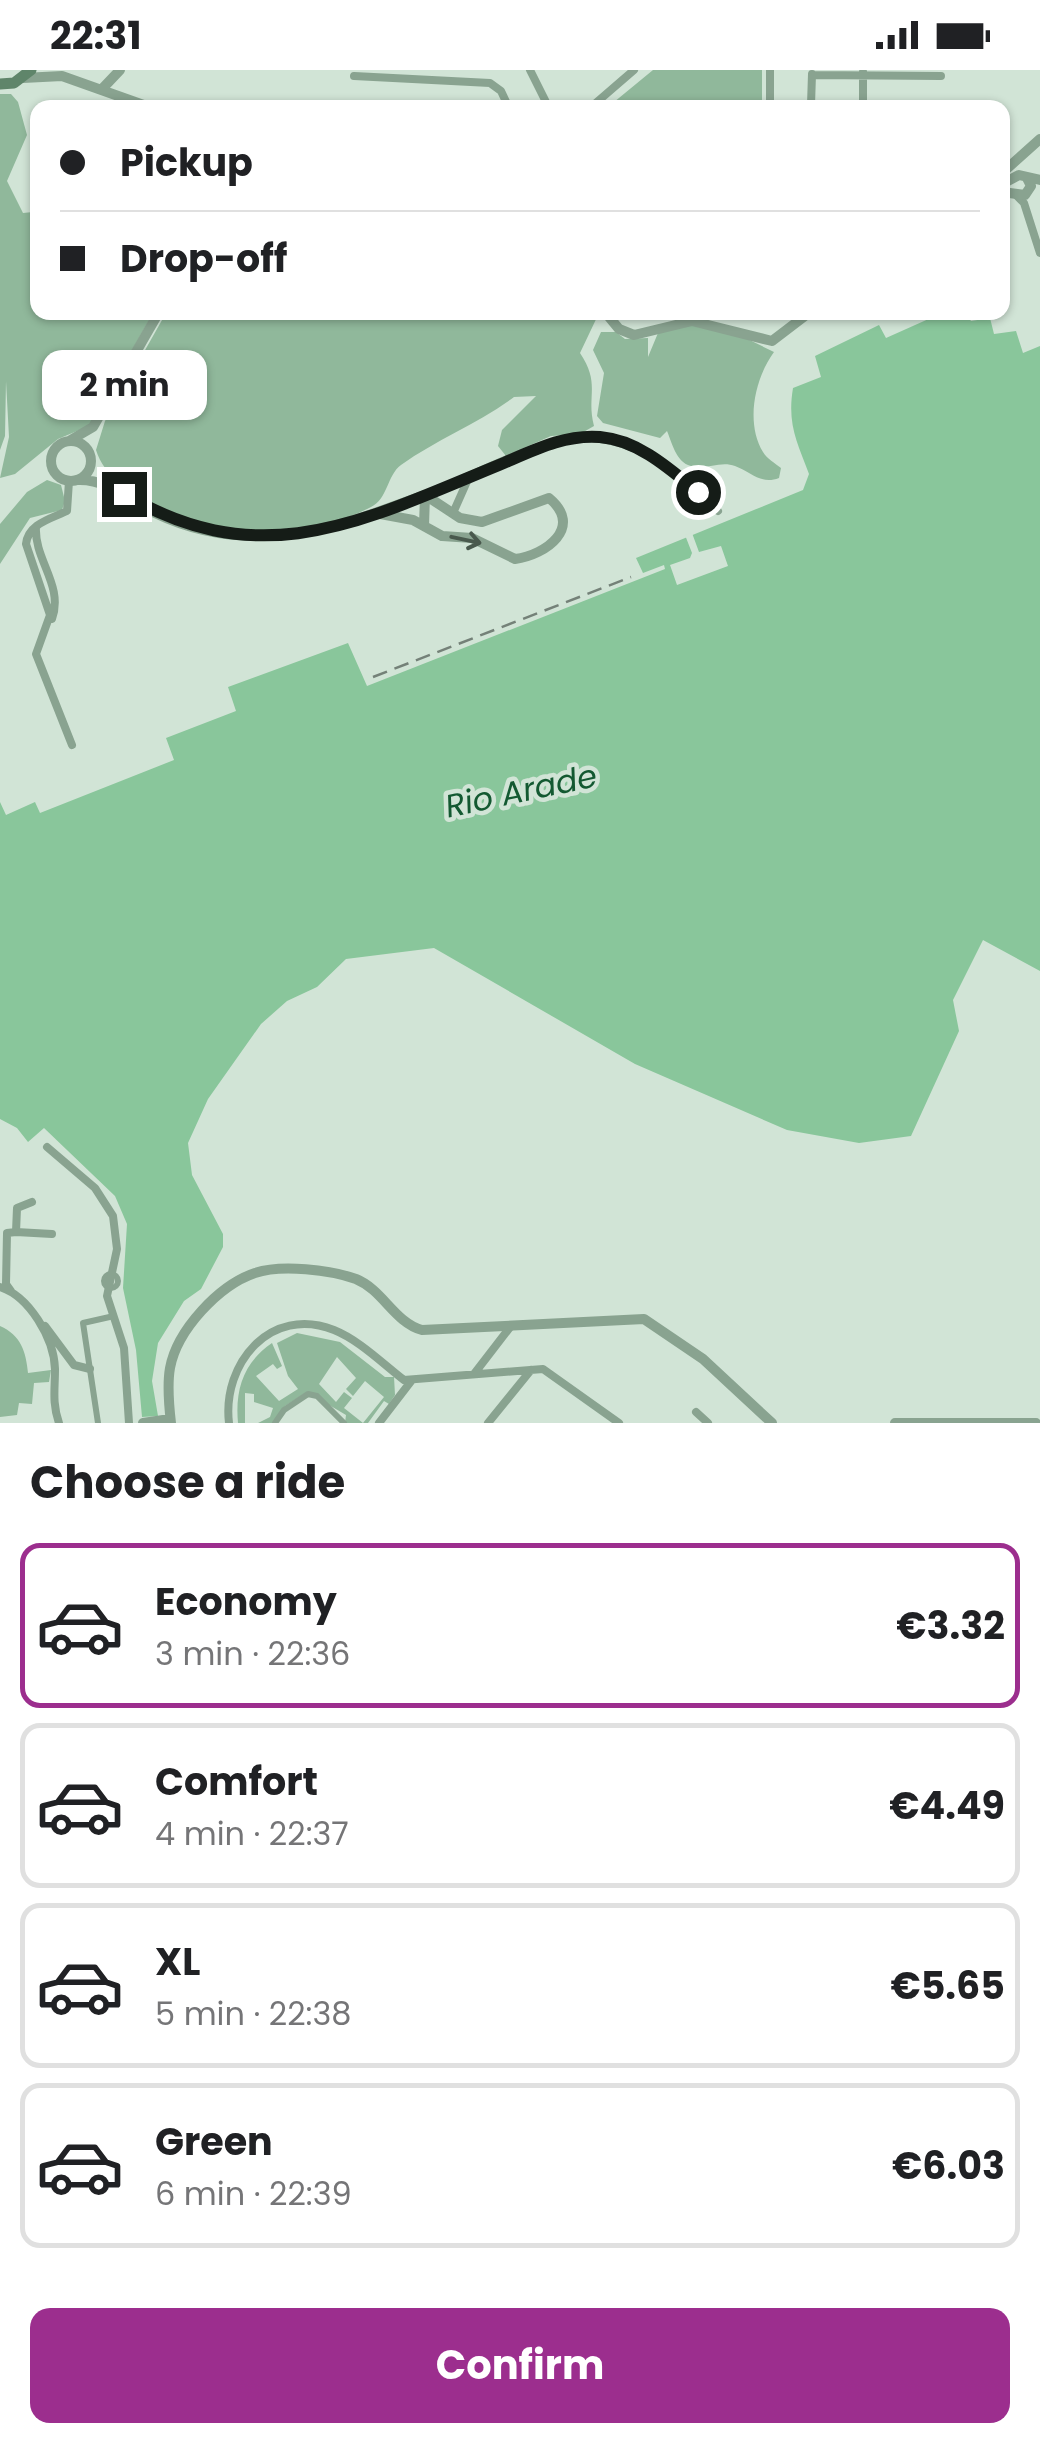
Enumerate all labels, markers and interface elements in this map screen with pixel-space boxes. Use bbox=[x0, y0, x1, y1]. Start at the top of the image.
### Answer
text: 22:31 bbox=[50, 9, 141, 62]
text: Pickup bbox=[120, 136, 253, 189]
text: Drop-off bbox=[120, 232, 288, 285]
callout: 2 min bbox=[42, 349, 206, 419]
text: 2 min bbox=[80, 362, 169, 407]
route start bbox=[676, 470, 721, 515]
route end bbox=[102, 472, 147, 517]
one-way arrow bbox=[450, 532, 482, 551]
water label: Rio Arade bbox=[441, 752, 601, 829]
text: Choose a ride bbox=[30, 1451, 345, 1514]
text: Economy bbox=[155, 1575, 337, 1628]
icon: car bbox=[35, 1581, 125, 1671]
text: €3.32 bbox=[896, 1599, 1005, 1652]
text: 3 min · 22:36 bbox=[155, 1631, 350, 1676]
text: Comfort bbox=[155, 1755, 318, 1808]
icon: car bbox=[35, 1761, 125, 1851]
text: €4.49 bbox=[889, 1779, 1005, 1832]
text: 4 min · 22:37 bbox=[155, 1811, 349, 1856]
text: XL bbox=[155, 1935, 200, 1988]
icon: car bbox=[35, 1941, 125, 2031]
text: €5.65 bbox=[890, 1959, 1005, 2012]
text: 5 min · 22:38 bbox=[155, 1991, 351, 2036]
text: Green bbox=[155, 2115, 273, 2168]
icon: car bbox=[35, 2121, 125, 2211]
text: €6.03 bbox=[892, 2139, 1005, 2192]
text: 6 min · 22:39 bbox=[155, 2171, 352, 2216]
button: Confirm bbox=[30, 2308, 1010, 2423]

